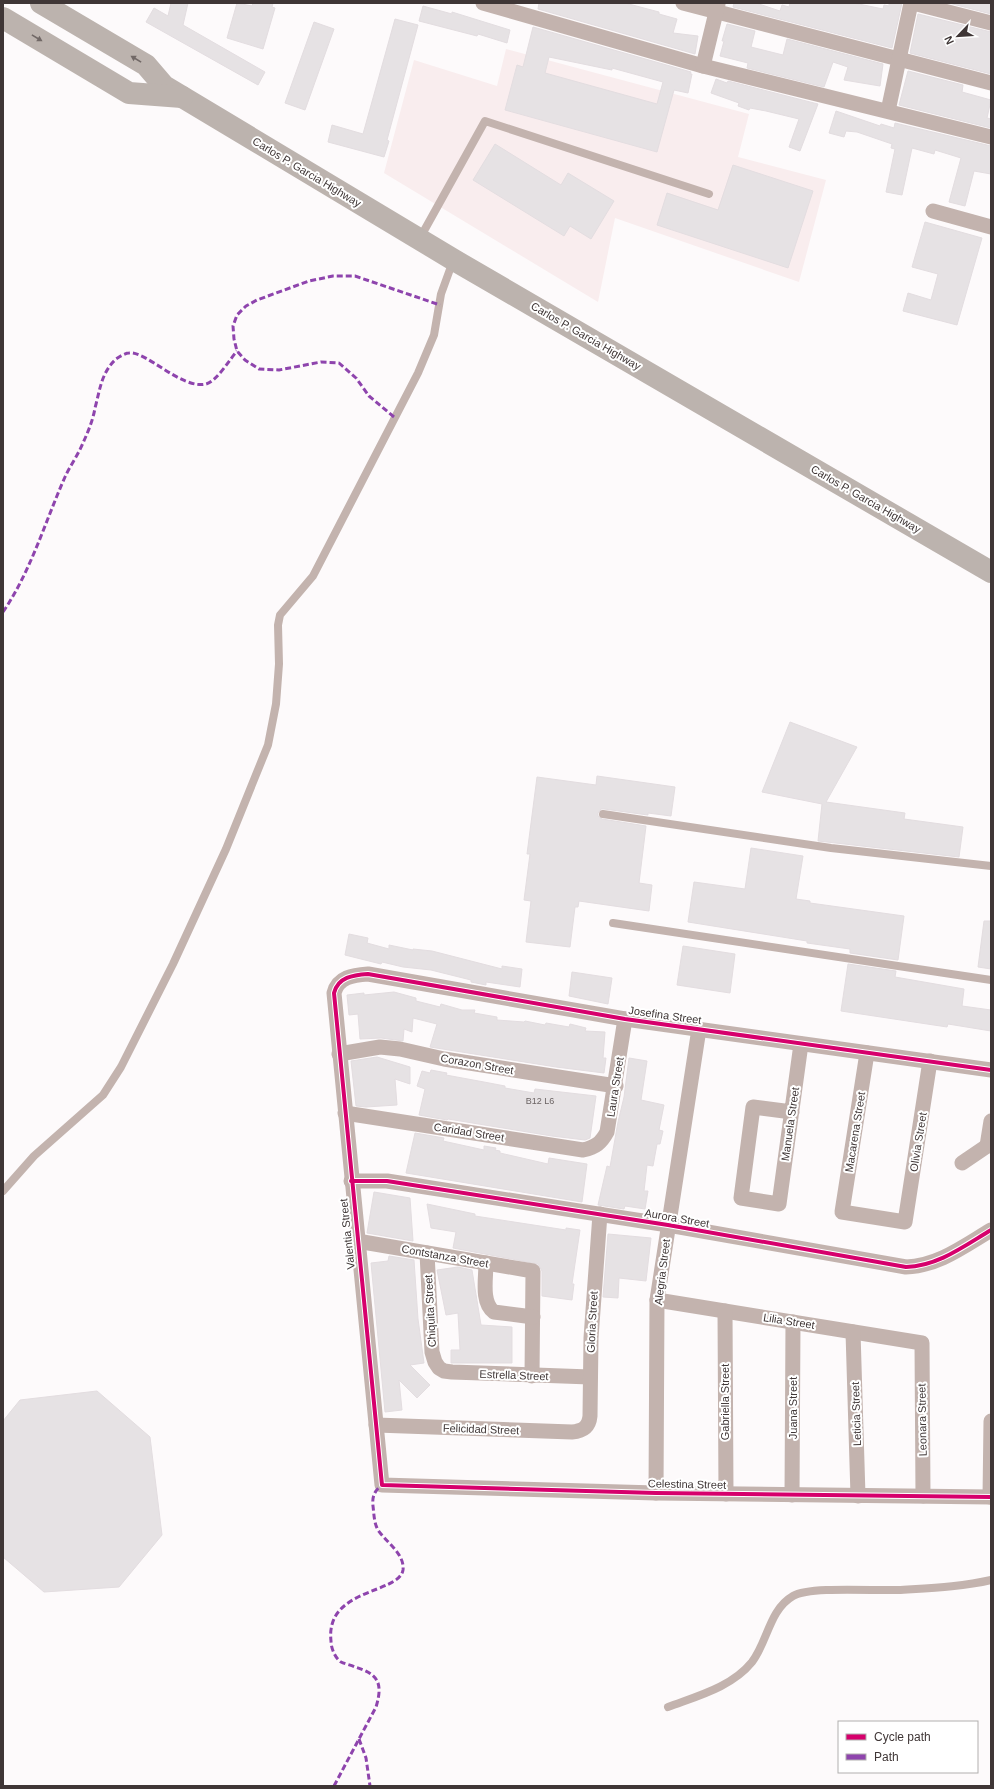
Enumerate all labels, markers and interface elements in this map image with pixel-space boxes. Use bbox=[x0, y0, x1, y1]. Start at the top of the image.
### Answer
north arrow bbox=[938, 16, 978, 56]
one-way arrow bbox=[31, 34, 43, 41]
text: N bbox=[942, 34, 956, 46]
one-way arrow bbox=[130, 56, 142, 63]
street label: Carlos P. Garcia Highway bbox=[251, 135, 364, 209]
street label: Carlos P. Garcia Highway bbox=[529, 300, 643, 373]
street label: Carlos P. Garcia Highway bbox=[809, 463, 923, 536]
street label: Josefina Street bbox=[628, 1004, 702, 1026]
street label: Corazon Street bbox=[440, 1052, 514, 1076]
street label: Laura Street bbox=[604, 1056, 626, 1118]
street label: Manuela Street bbox=[779, 1086, 801, 1162]
street label: Macarena Street bbox=[843, 1091, 867, 1173]
house number: B12 L6 bbox=[526, 1096, 554, 1106]
street label: Olivia Street bbox=[907, 1111, 929, 1173]
street label: Caridad Street bbox=[433, 1121, 505, 1143]
street label: Valentia Street bbox=[337, 1198, 357, 1270]
street label: Aurora Street bbox=[644, 1206, 710, 1230]
street label: Alegria Street bbox=[652, 1238, 672, 1306]
street label: Contstanza Street bbox=[401, 1242, 489, 1270]
street label: Chiquita Street bbox=[422, 1274, 438, 1348]
street label: Gloria Street bbox=[584, 1291, 600, 1353]
street label: Lilia Street bbox=[762, 1311, 816, 1331]
street label: Gabriella Street bbox=[719, 1364, 731, 1440]
street label: Estrella Street bbox=[479, 1368, 549, 1382]
street label: Juana Street bbox=[787, 1377, 799, 1439]
street label: Leticia Street bbox=[849, 1382, 863, 1446]
street label: Leonara Street bbox=[915, 1384, 929, 1456]
street label: Felicidad Street bbox=[443, 1422, 519, 1436]
street label: Celestina Street bbox=[648, 1477, 726, 1491]
legend bbox=[838, 1721, 978, 1773]
text: Cycle path bbox=[874, 1730, 931, 1744]
text: Path bbox=[874, 1750, 899, 1764]

